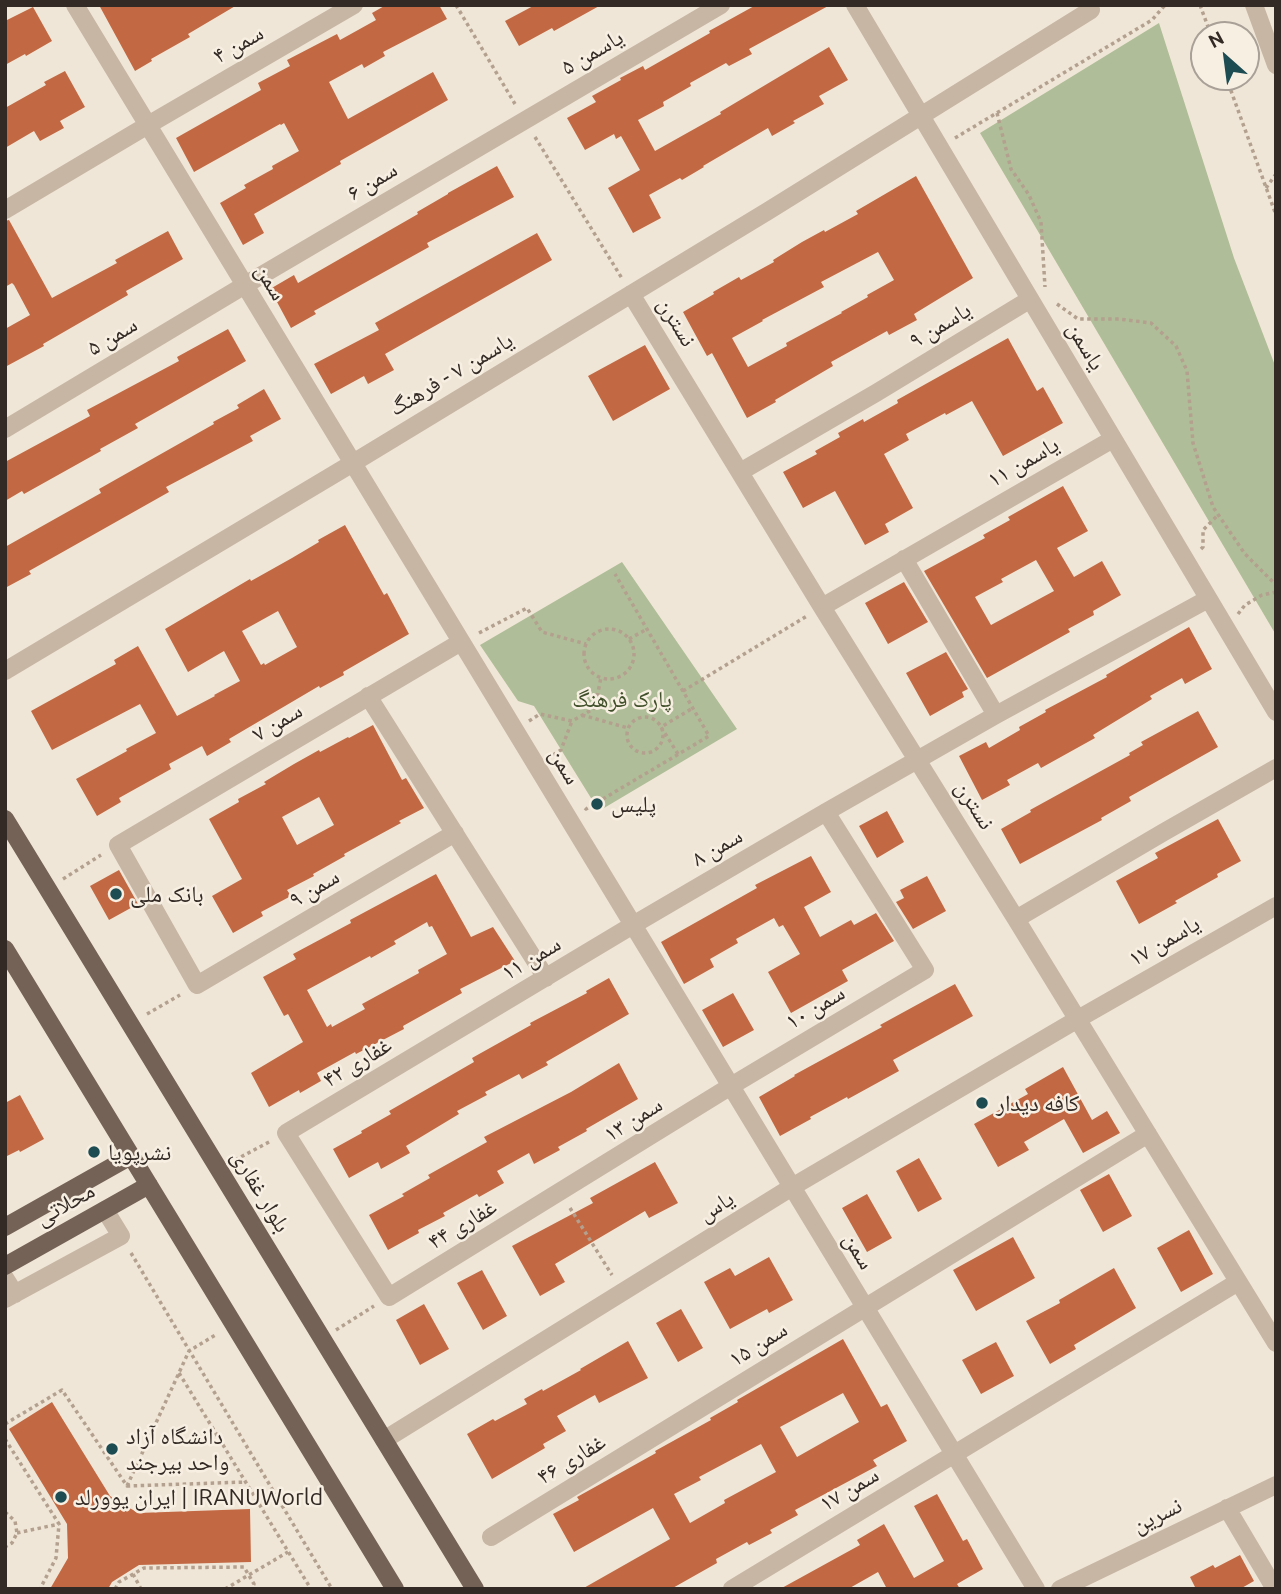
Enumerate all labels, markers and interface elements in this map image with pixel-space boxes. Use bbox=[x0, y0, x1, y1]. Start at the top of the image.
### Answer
street label: سمن ۴ bbox=[208, 19, 268, 69]
north arrow bbox=[1190, 21, 1260, 91]
street label: یاسمن ۵ bbox=[556, 23, 628, 81]
text: N bbox=[1205, 26, 1228, 52]
street label: سمن ۶ bbox=[342, 155, 402, 207]
street label: سمن bbox=[249, 259, 293, 305]
street label: نسترن bbox=[652, 292, 702, 352]
street label: یاسمن ۹ bbox=[904, 296, 976, 354]
street label: سمن ۵ bbox=[82, 310, 142, 362]
street label: یاسمن bbox=[1061, 317, 1111, 375]
street label: یاسمن ۷ - فرهنگ bbox=[384, 326, 518, 422]
street label: یاسمن ۱۱ bbox=[982, 431, 1064, 493]
park label: پارک فرهنگ bbox=[572, 685, 672, 713]
street label: سمن ۷ bbox=[247, 696, 307, 748]
street label: سمن bbox=[543, 743, 587, 789]
street label: نسترن bbox=[949, 775, 1001, 835]
place label: پلیس bbox=[611, 790, 656, 818]
marker: پلیس bbox=[589, 796, 605, 812]
street label: سمن ۸ bbox=[687, 822, 747, 872]
street label: سمن ۹ bbox=[284, 862, 344, 914]
place label: بانک ملی bbox=[130, 880, 204, 908]
marker: بانک ملی bbox=[108, 886, 124, 902]
street label: یاسمن ۱۷ bbox=[1123, 910, 1205, 972]
street label: سمن ۱۱ bbox=[496, 930, 566, 986]
street label: سمن ۱۰ bbox=[780, 979, 850, 1035]
street label: غفاری ۴۲ bbox=[318, 1031, 396, 1093]
place label: کافه دیدار bbox=[996, 1089, 1079, 1117]
street label: سمن ۱۳ bbox=[599, 1090, 667, 1148]
marker: کافه دیدار bbox=[974, 1095, 990, 1111]
place label: نشرپویا bbox=[108, 1138, 171, 1166]
marker: نشرپویا bbox=[86, 1144, 102, 1160]
street label: بلوار غفاری bbox=[226, 1145, 296, 1237]
street label: محلاتی bbox=[31, 1177, 99, 1231]
street label: یاس bbox=[693, 1184, 739, 1228]
street label: غفاری ۴۴ bbox=[423, 1193, 501, 1255]
street label: سمن bbox=[837, 1228, 881, 1274]
street label: سمن ۱۵ bbox=[724, 1315, 792, 1373]
place label: دانشگاه آزاد واحد بیرجند bbox=[126, 1422, 229, 1476]
street label: غفاری ۴۶ bbox=[532, 1428, 610, 1490]
marker: دانشگاه آزاد واحد بیرجند bbox=[104, 1441, 120, 1457]
street label: سمن ۱۷ bbox=[814, 1461, 884, 1517]
place label: ایران یوورلد | IRANUWorld bbox=[75, 1483, 323, 1511]
marker: ایران یوورلد | IRANUWorld bbox=[53, 1489, 69, 1505]
street label: نسرین bbox=[1127, 1491, 1187, 1539]

